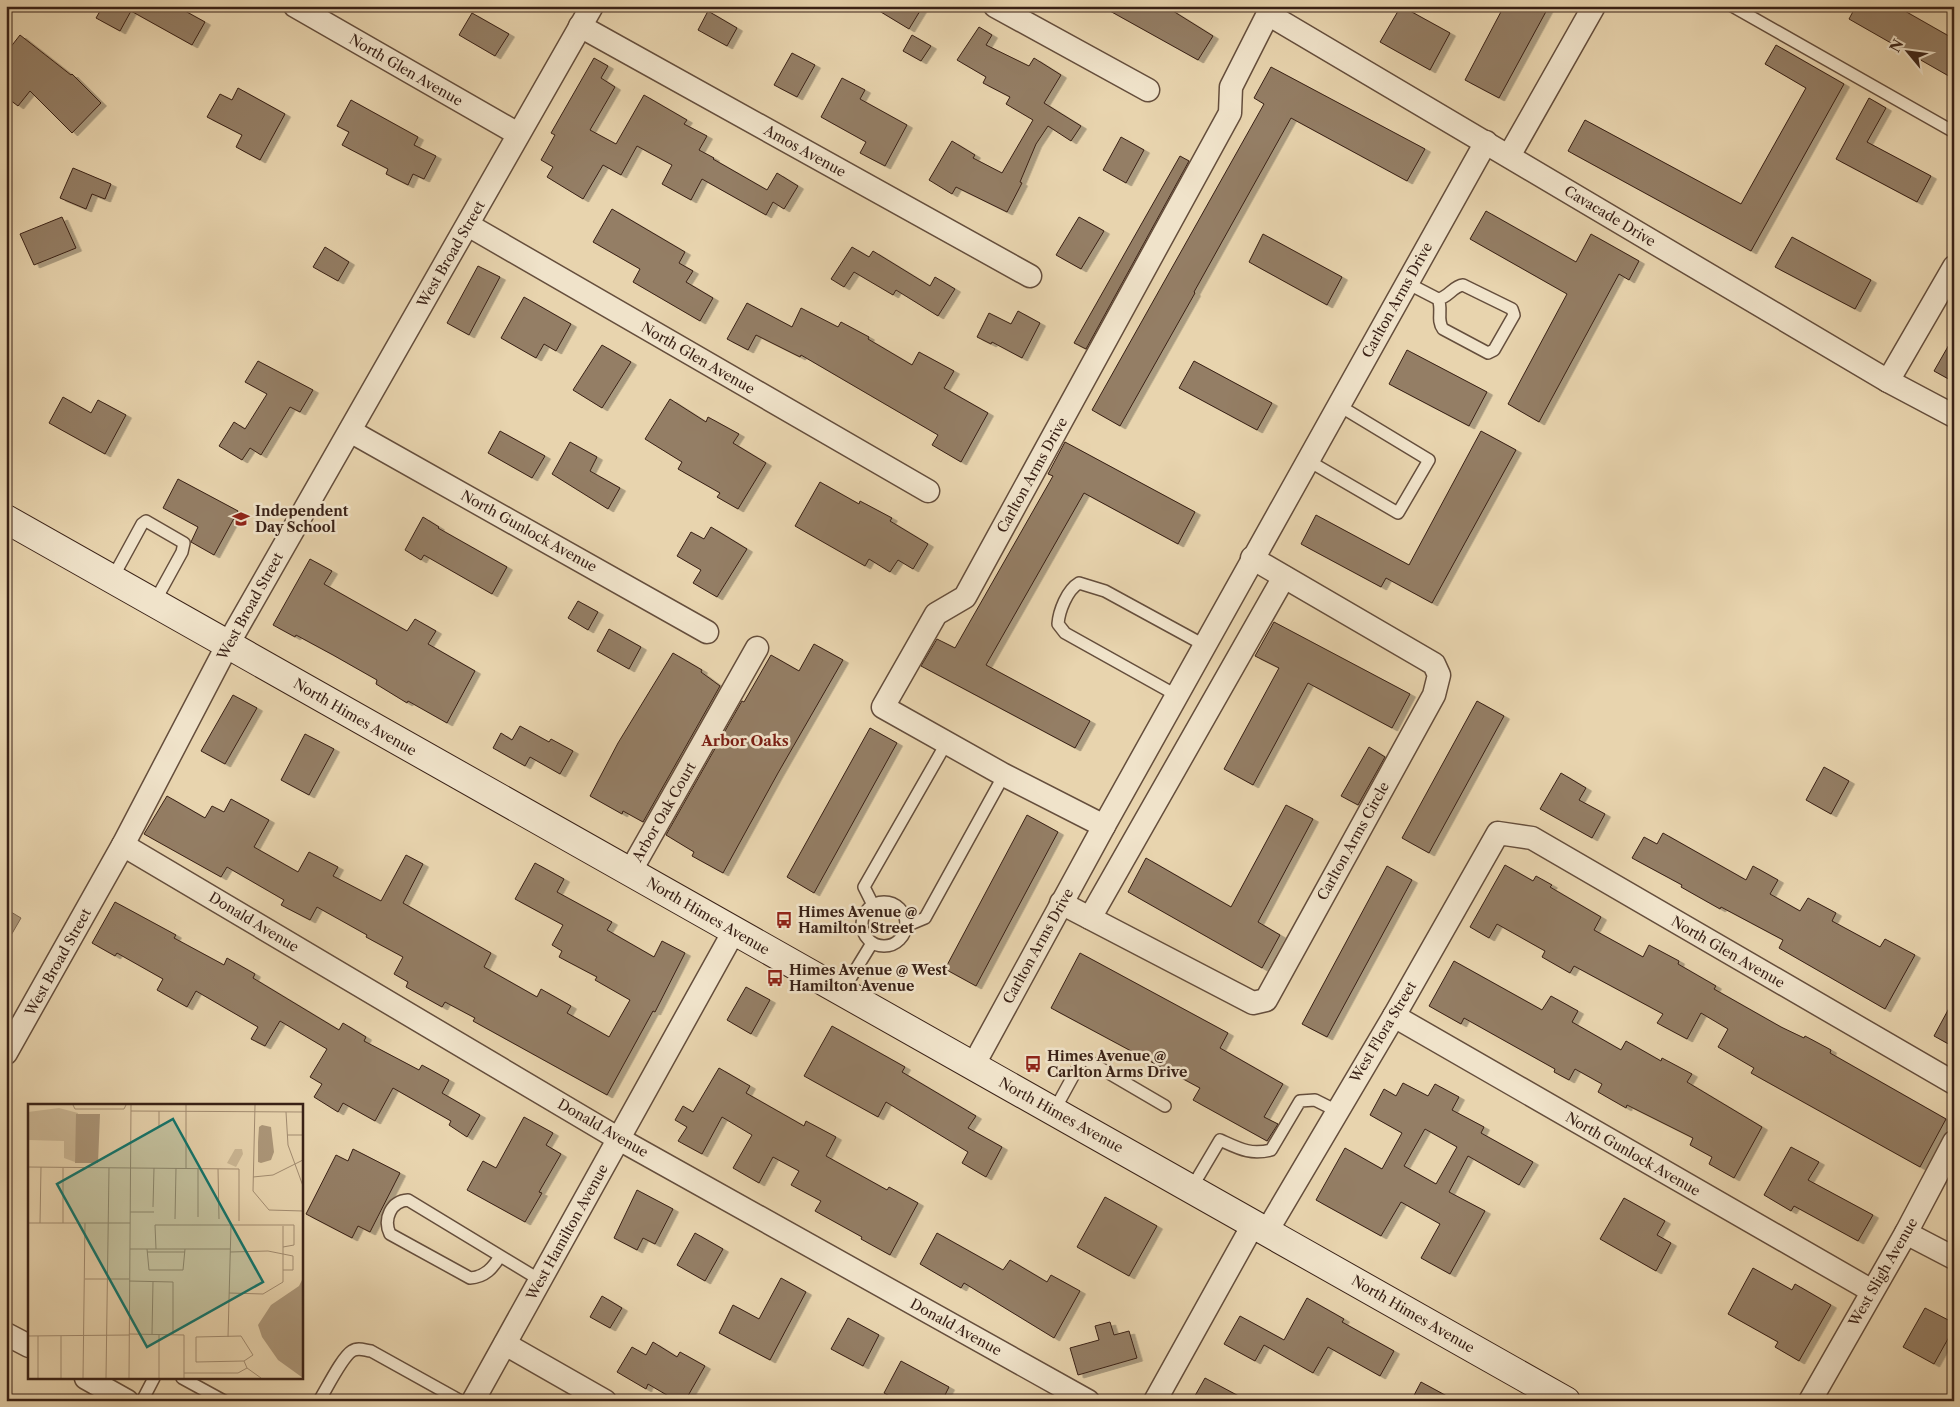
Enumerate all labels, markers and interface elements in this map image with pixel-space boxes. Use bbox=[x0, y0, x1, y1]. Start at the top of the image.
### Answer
north arrow bbox=[1882, 28, 1932, 78]
street label: North Glen Avenue bbox=[346, 30, 466, 110]
text: N bbox=[1886, 36, 1907, 55]
street label: Amos Avenue bbox=[760, 121, 849, 181]
street label: Cavacade Drive bbox=[1561, 182, 1659, 250]
street label: West Broad Street bbox=[413, 197, 489, 311]
street label: Carlton Arms Drive bbox=[1358, 239, 1436, 361]
street label: North Glen Avenue bbox=[638, 318, 758, 398]
street label: Carlton Arms Drive bbox=[993, 414, 1071, 536]
street label: North Gunlock Avenue bbox=[458, 486, 600, 576]
place label: Independent Day School bbox=[255, 502, 349, 536]
school or university icon: Independent Day School bbox=[231, 509, 251, 529]
street label: West Broad Street bbox=[213, 549, 287, 664]
street label: North Himes Avenue bbox=[290, 674, 420, 760]
district label: Arbor Oaks bbox=[700, 731, 789, 750]
street label: Arbor Oak Court bbox=[628, 759, 700, 866]
street label: Carlton Arms Circle bbox=[1313, 778, 1393, 903]
street label: North Himes Avenue bbox=[643, 873, 773, 959]
street label: Carlton Arms Drive bbox=[999, 885, 1077, 1007]
street label: Donald Avenue bbox=[206, 888, 302, 956]
place label: Himes Avenue @ Hamilton Street bbox=[798, 903, 917, 937]
street label: West Broad Street bbox=[21, 905, 95, 1020]
bus stop icon: Himes Avenue @ Hamilton Street bbox=[774, 910, 794, 930]
street label: North Glen Avenue bbox=[1668, 912, 1788, 992]
place label: Himes Avenue @ West Hamilton Avenue bbox=[789, 961, 948, 995]
bus stop icon: Himes Avenue @ West Hamilton Avenue bbox=[765, 968, 785, 988]
street label: West Flora Street bbox=[1345, 978, 1420, 1087]
place label: Himes Avenue @ Carlton Arms Drive bbox=[1047, 1047, 1187, 1081]
bus stop icon: Himes Avenue @ Carlton Arms Drive bbox=[1023, 1054, 1043, 1074]
street label: North Himes Avenue bbox=[996, 1073, 1126, 1157]
street label: Donald Avenue bbox=[554, 1095, 652, 1161]
inset map bbox=[28, 1104, 302, 1380]
street label: North Gunlock Avenue bbox=[1562, 1108, 1704, 1200]
street label: West Hamilton Avenue bbox=[522, 1161, 612, 1304]
street label: West Sligh Avenue bbox=[1844, 1214, 1922, 1330]
street label: North Himes Avenue bbox=[1348, 1271, 1478, 1357]
street label: Donald Avenue bbox=[907, 1294, 1005, 1360]

